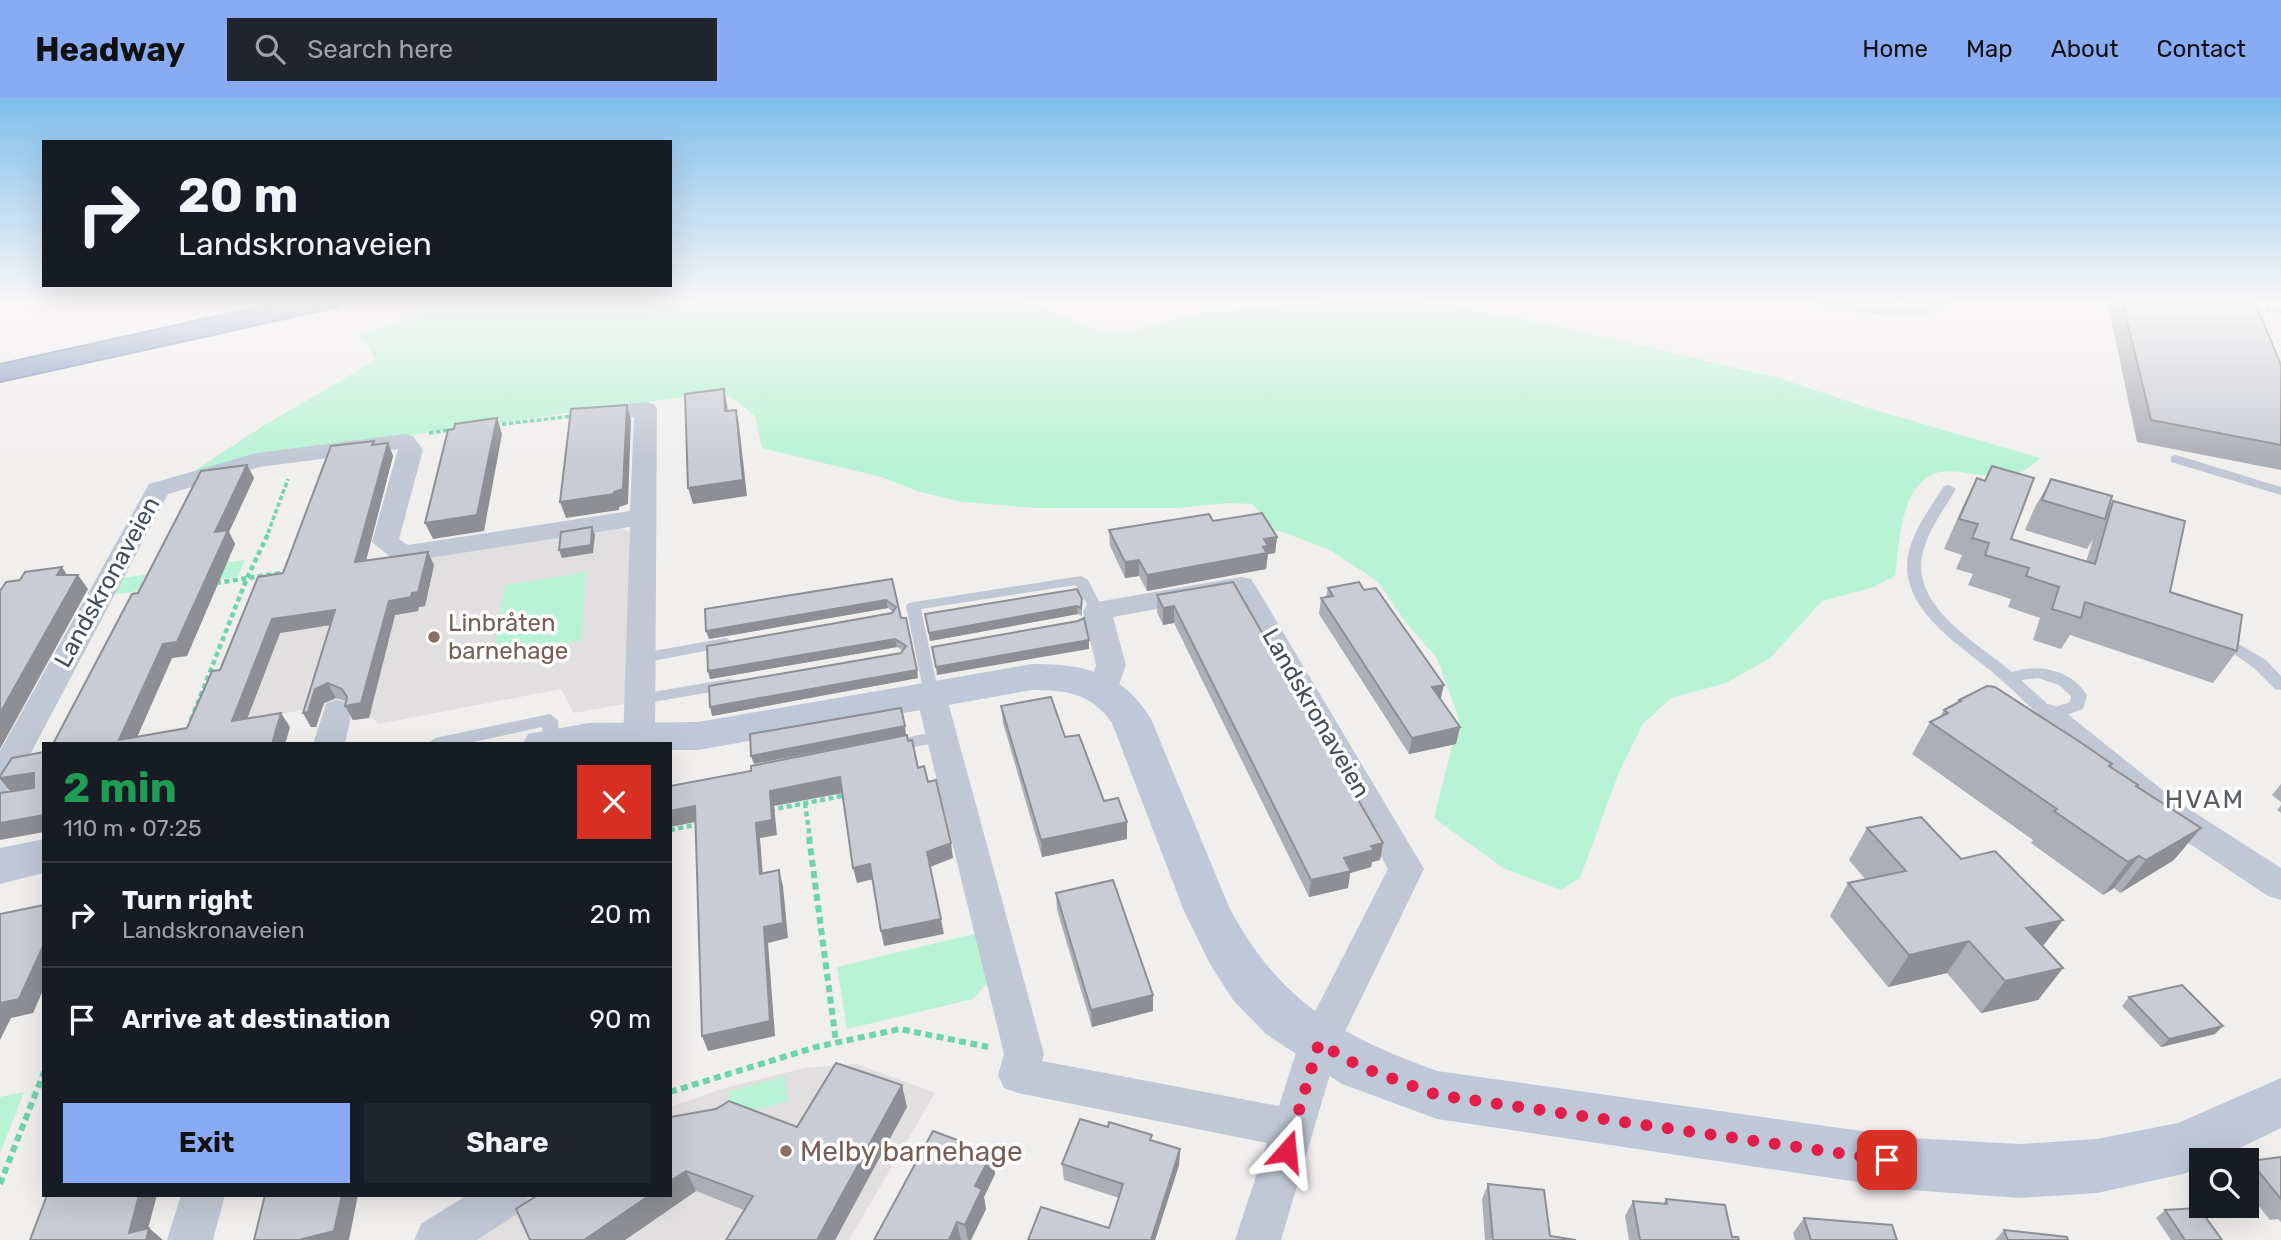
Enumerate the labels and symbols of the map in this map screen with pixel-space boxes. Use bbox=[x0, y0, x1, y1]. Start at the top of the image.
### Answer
street label: Landskronaveien bbox=[49, 492, 165, 672]
place label: Linbråten barnehage bbox=[448, 609, 568, 665]
street label: Landskronaveien bbox=[1256, 624, 1376, 802]
marker: Linbråten barnehage bbox=[426, 629, 442, 645]
district label: HVAM bbox=[2165, 784, 2245, 815]
position arrow bbox=[1250, 1114, 1324, 1188]
pin bbox=[1857, 1130, 1917, 1190]
place label: Melby barnehage bbox=[800, 1135, 1023, 1168]
marker: Melby barnehage bbox=[778, 1143, 794, 1159]

